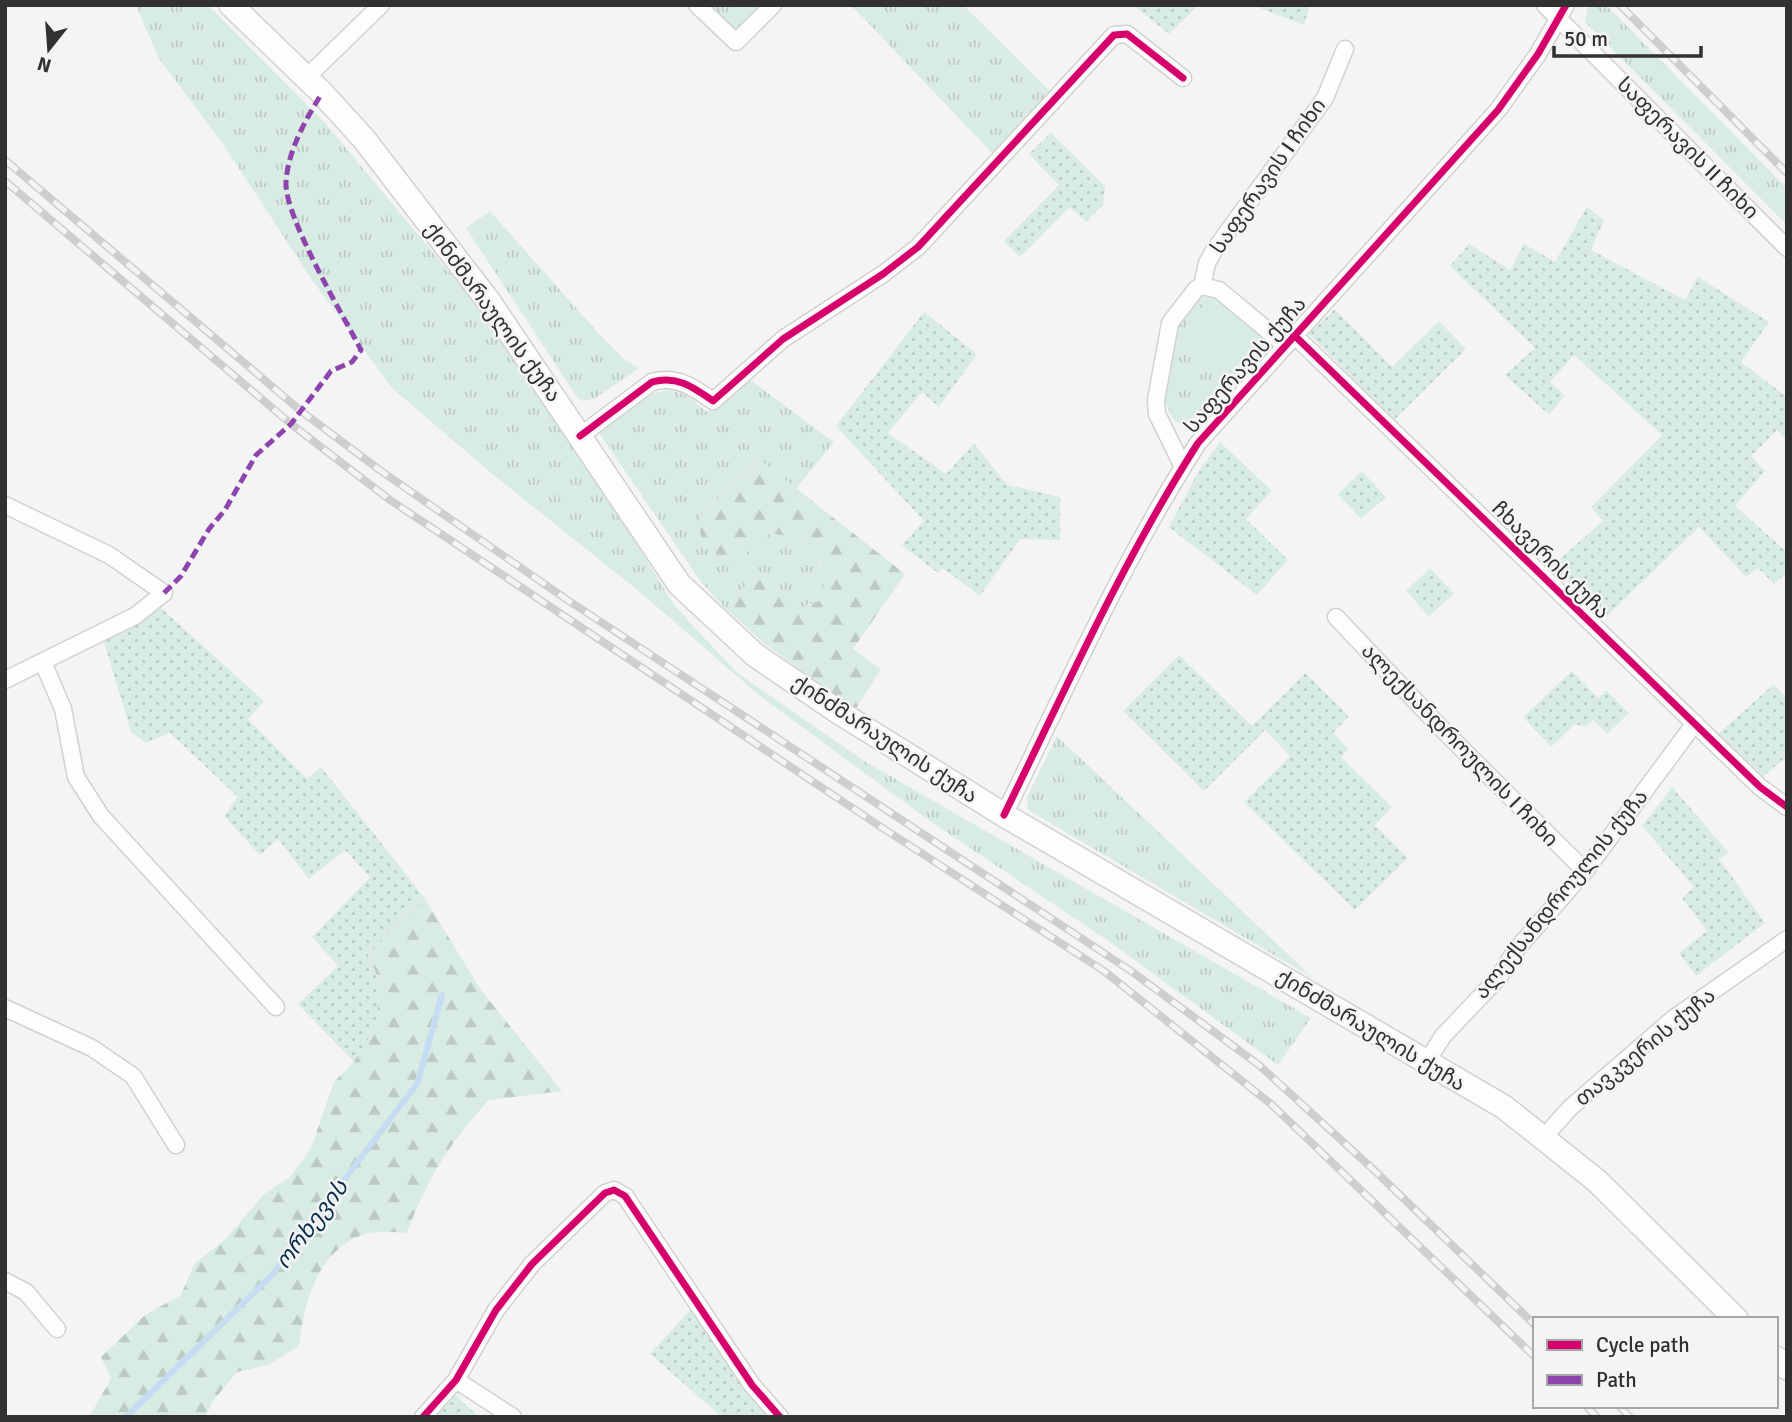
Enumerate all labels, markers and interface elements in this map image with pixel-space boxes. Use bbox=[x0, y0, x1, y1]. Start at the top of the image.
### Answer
north arrow bbox=[14, 14, 84, 84]
scale bar bbox=[1554, 14, 1701, 58]
text: 50 m bbox=[1564, 26, 1608, 52]
text: N bbox=[34, 51, 54, 78]
street label: საფერავის II ჩიხი bbox=[1612, 72, 1764, 224]
street label: საფერავის I ჩიხი bbox=[1205, 93, 1331, 259]
street label: ქინძმარაულის ქუჩა bbox=[419, 217, 567, 407]
street label: საფერავის ქუჩა bbox=[1178, 291, 1312, 439]
street label: ჩხავერის ქუჩა bbox=[1487, 496, 1615, 624]
street label: ალექსანდროულის I ჩიხი bbox=[1356, 638, 1564, 852]
street label: ქინძმარაულის ქუჩა bbox=[787, 669, 983, 809]
street label: ალექსანდროულის ქუჩა bbox=[1469, 784, 1653, 1004]
street label: ქინძმარაულის ქუჩა bbox=[1272, 963, 1470, 1097]
street label: თავკვერის ქუჩა bbox=[1569, 982, 1721, 1112]
water label: ორხევის bbox=[268, 1173, 355, 1275]
legend bbox=[1533, 1317, 1778, 1408]
text: Cycle path bbox=[1596, 1332, 1690, 1358]
text: Path bbox=[1596, 1367, 1637, 1393]

